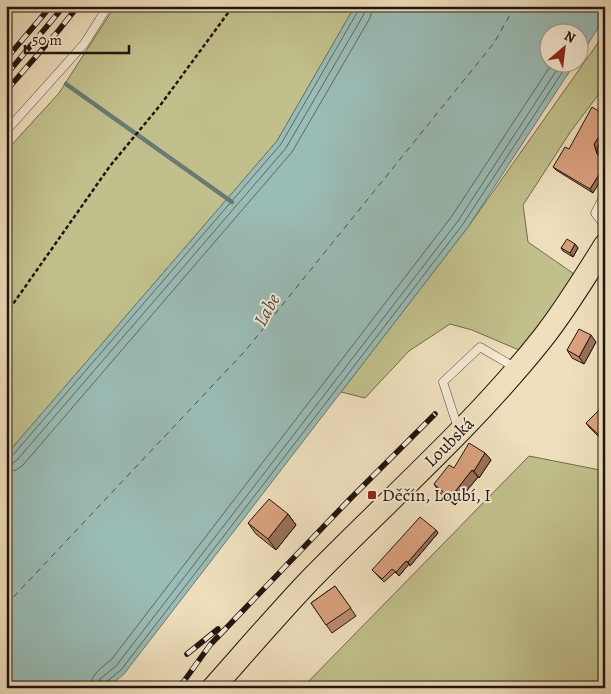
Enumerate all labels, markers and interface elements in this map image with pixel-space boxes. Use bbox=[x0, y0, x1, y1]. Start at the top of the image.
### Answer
scale bar bbox=[25, 22, 129, 54]
north arrow bbox=[538, 22, 588, 72]
text: N bbox=[561, 26, 579, 48]
text: 50 m bbox=[32, 30, 62, 50]
water label: Labe bbox=[248, 289, 287, 331]
street label: Loubská bbox=[419, 411, 480, 472]
place label: Děčín, Loubí, I bbox=[382, 483, 491, 507]
marker: Děčín, Loubí, I bbox=[366, 489, 378, 501]

